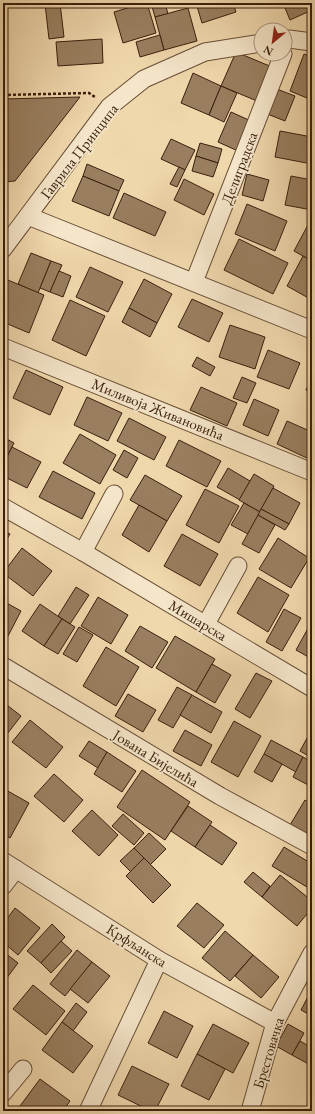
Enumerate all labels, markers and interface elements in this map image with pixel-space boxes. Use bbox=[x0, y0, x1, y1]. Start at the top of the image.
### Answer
north arrow bbox=[253, 22, 293, 62]
text: N bbox=[261, 42, 275, 59]
street label: Гаврила Принципа bbox=[36, 100, 122, 202]
street label: Делиградска bbox=[217, 129, 261, 207]
street label: Миливоја Живановића bbox=[89, 374, 227, 444]
street label: Мишарска bbox=[166, 595, 230, 645]
street label: Јована Бијелића bbox=[108, 724, 202, 791]
street label: Крфљанска bbox=[103, 919, 171, 971]
street label: Брестовачка bbox=[248, 1015, 288, 1091]

